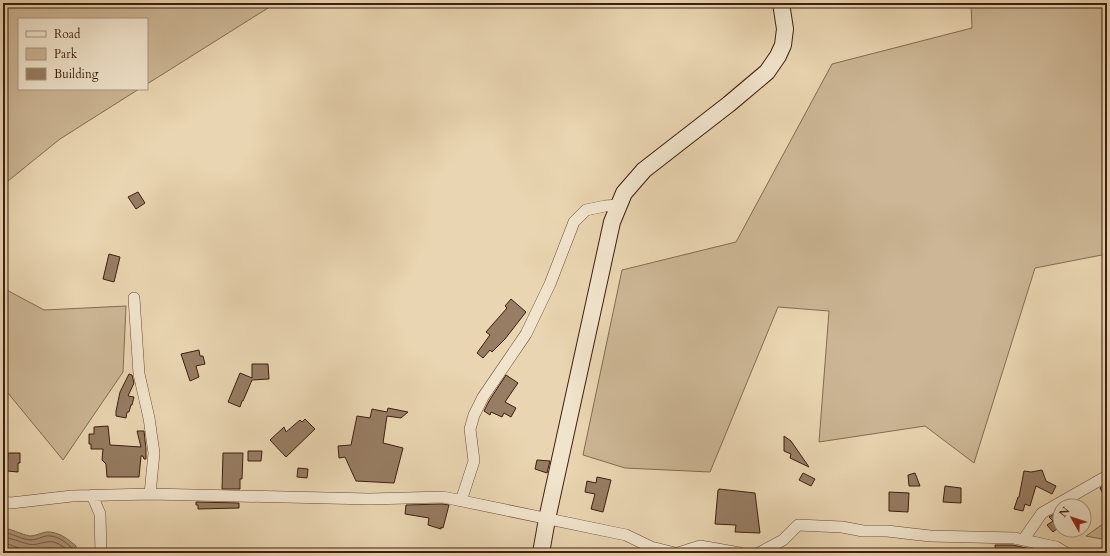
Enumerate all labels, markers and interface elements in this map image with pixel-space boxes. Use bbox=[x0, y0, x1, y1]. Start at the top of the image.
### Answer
legend bbox=[18, 18, 148, 90]
text: Road bbox=[54, 26, 81, 42]
text: Park bbox=[54, 46, 78, 62]
text: Building bbox=[54, 66, 99, 82]
north arrow bbox=[1052, 498, 1092, 538]
text: N bbox=[1056, 503, 1074, 520]

